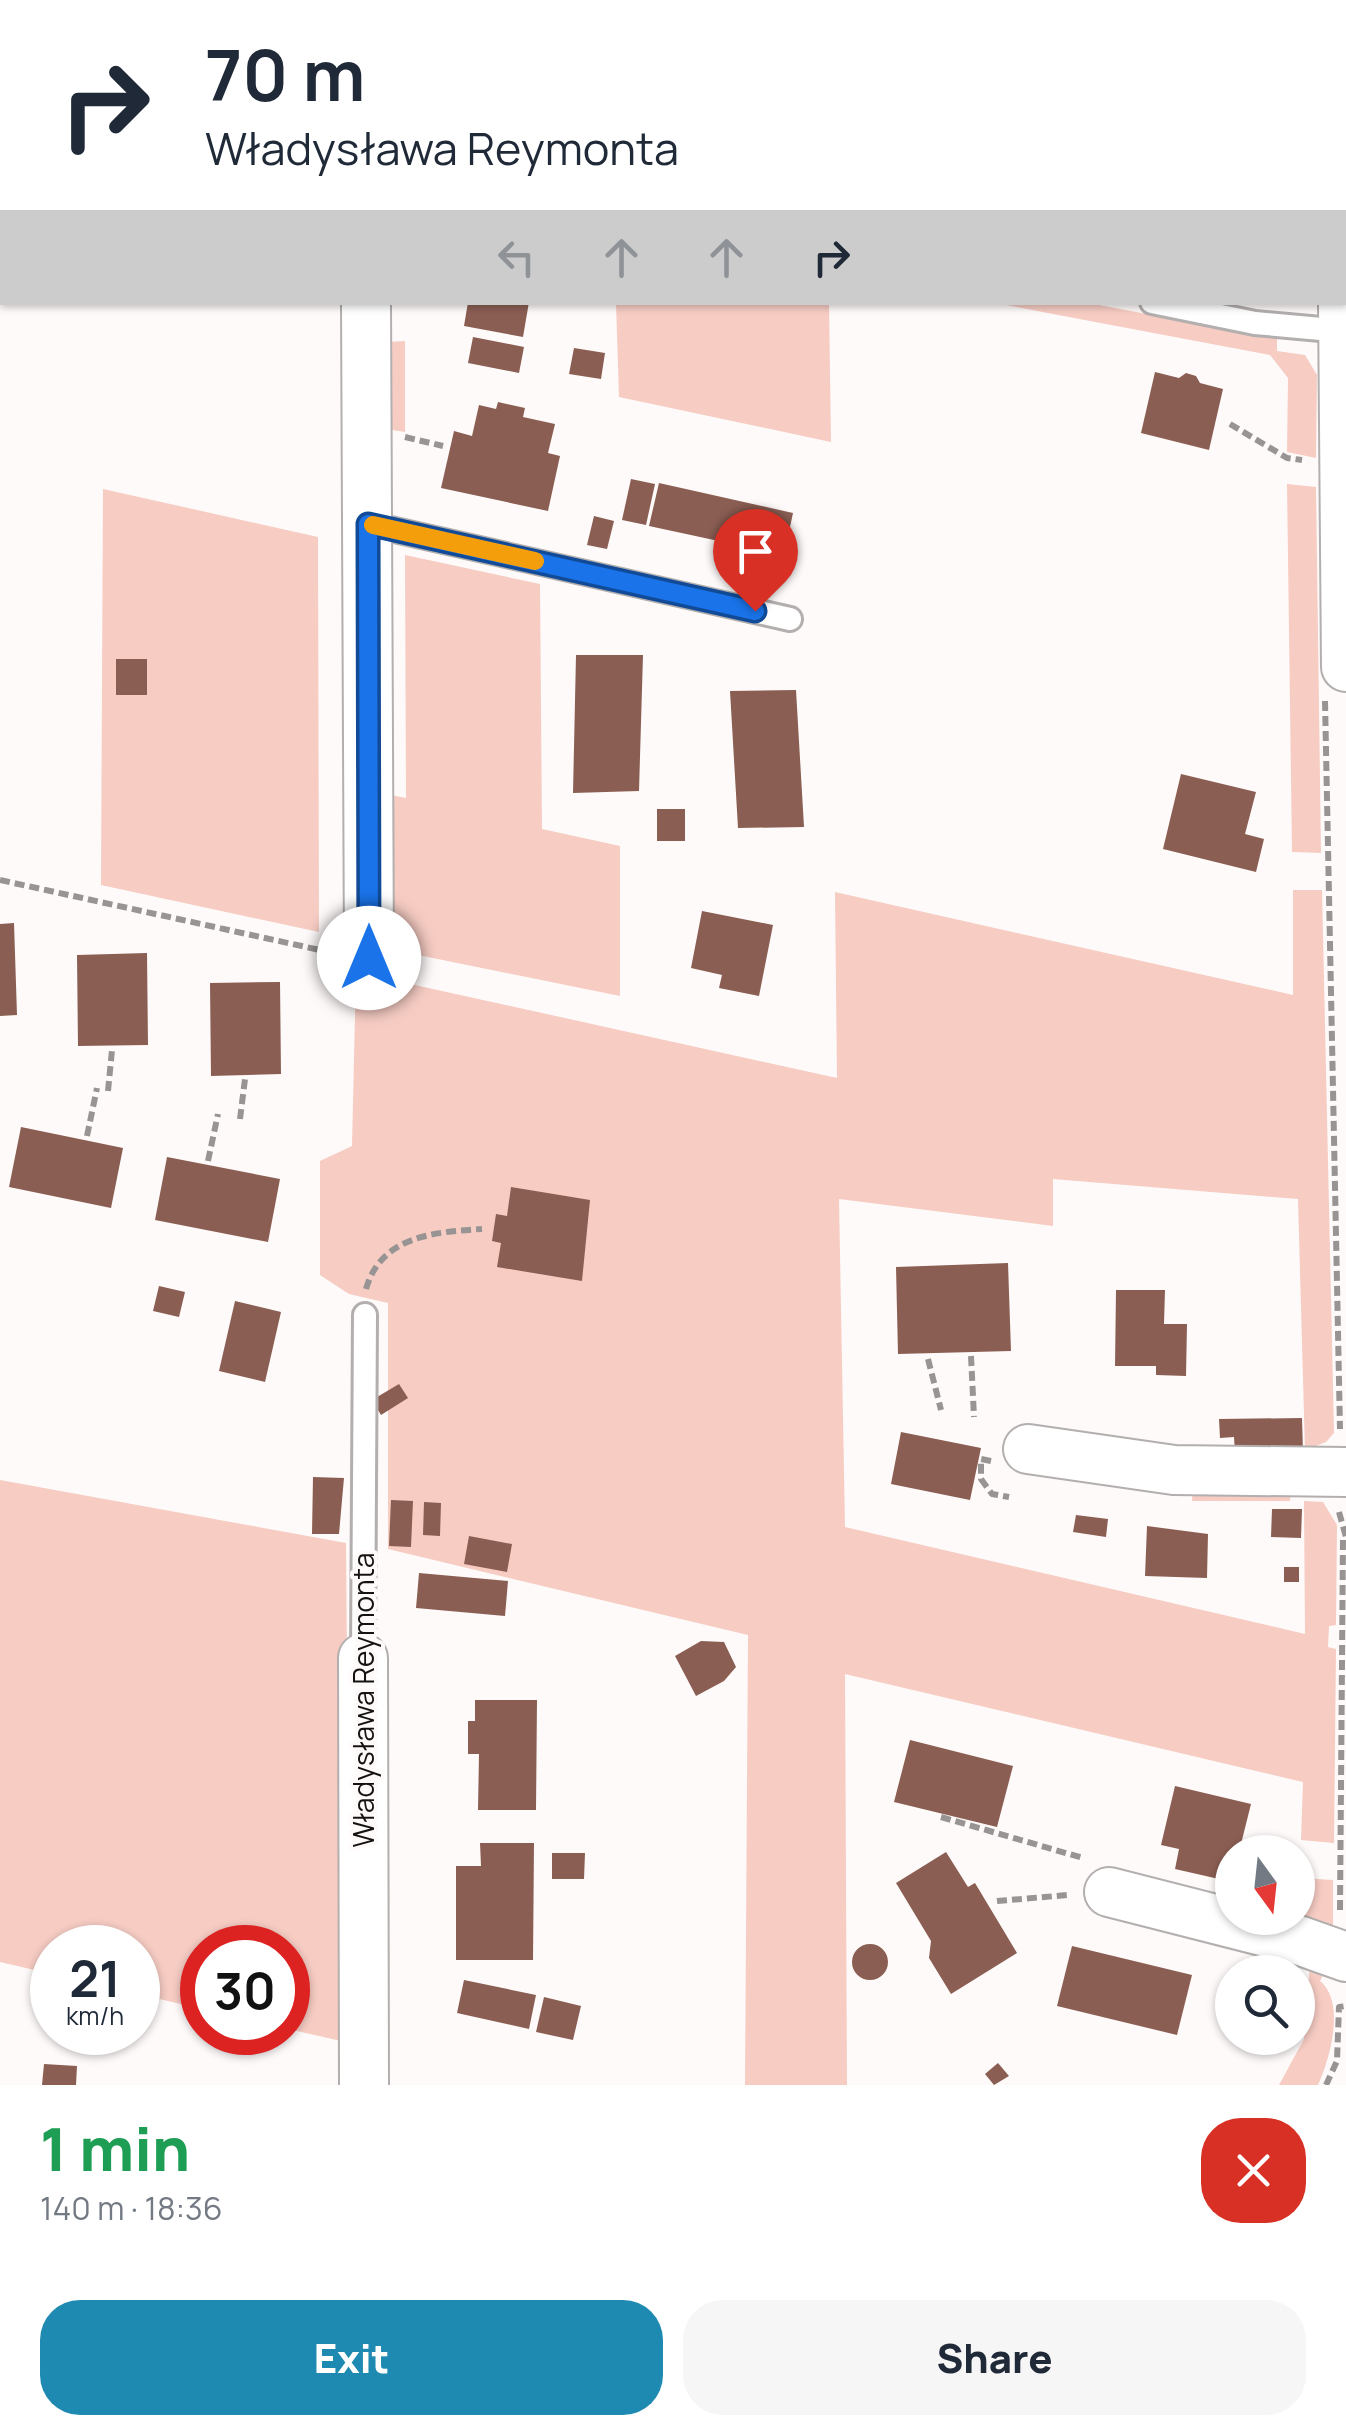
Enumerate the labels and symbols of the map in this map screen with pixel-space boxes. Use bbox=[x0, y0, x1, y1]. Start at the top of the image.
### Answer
pin bbox=[713, 509, 798, 612]
position arrow bbox=[317, 906, 421, 1010]
street label: Władysława Reymonta bbox=[344, 1553, 382, 1847]
north arrow bbox=[1215, 1835, 1315, 1935]
speed limit sign: 30 bbox=[180, 1925, 310, 2055]

